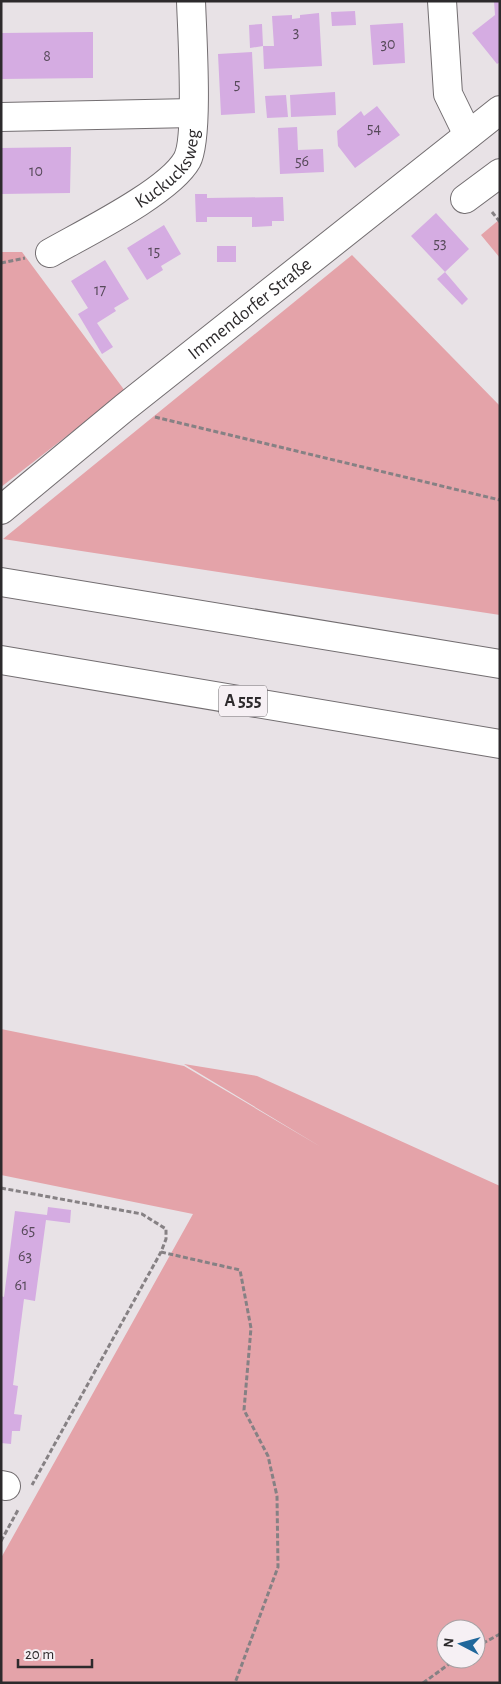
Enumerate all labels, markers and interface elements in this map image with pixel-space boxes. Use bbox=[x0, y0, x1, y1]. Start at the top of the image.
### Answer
house number: 3 bbox=[293, 24, 299, 40]
house number: 30 bbox=[380, 36, 396, 52]
house number: 8 bbox=[43, 48, 51, 64]
house number: 5 bbox=[234, 76, 240, 92]
house number: 54 bbox=[367, 120, 381, 136]
street label: Kuckucksweg bbox=[131, 128, 202, 212]
house number: 56 bbox=[295, 153, 309, 169]
house number: 10 bbox=[29, 163, 43, 179]
house number: 53 bbox=[433, 235, 447, 251]
house number: 15 bbox=[148, 243, 160, 259]
street label: Immendorfer Straße bbox=[184, 254, 315, 363]
house number: 17 bbox=[94, 282, 106, 298]
road number: A 555 bbox=[219, 686, 267, 716]
house number: 65 bbox=[21, 1222, 35, 1238]
house number: 63 bbox=[18, 1248, 32, 1264]
house number: 61 bbox=[14, 1277, 28, 1293]
north arrow bbox=[436, 1619, 486, 1669]
scale bar bbox=[18, 1636, 91, 1668]
text: N bbox=[442, 1637, 457, 1648]
text: 20 m bbox=[25, 1647, 54, 1662]

